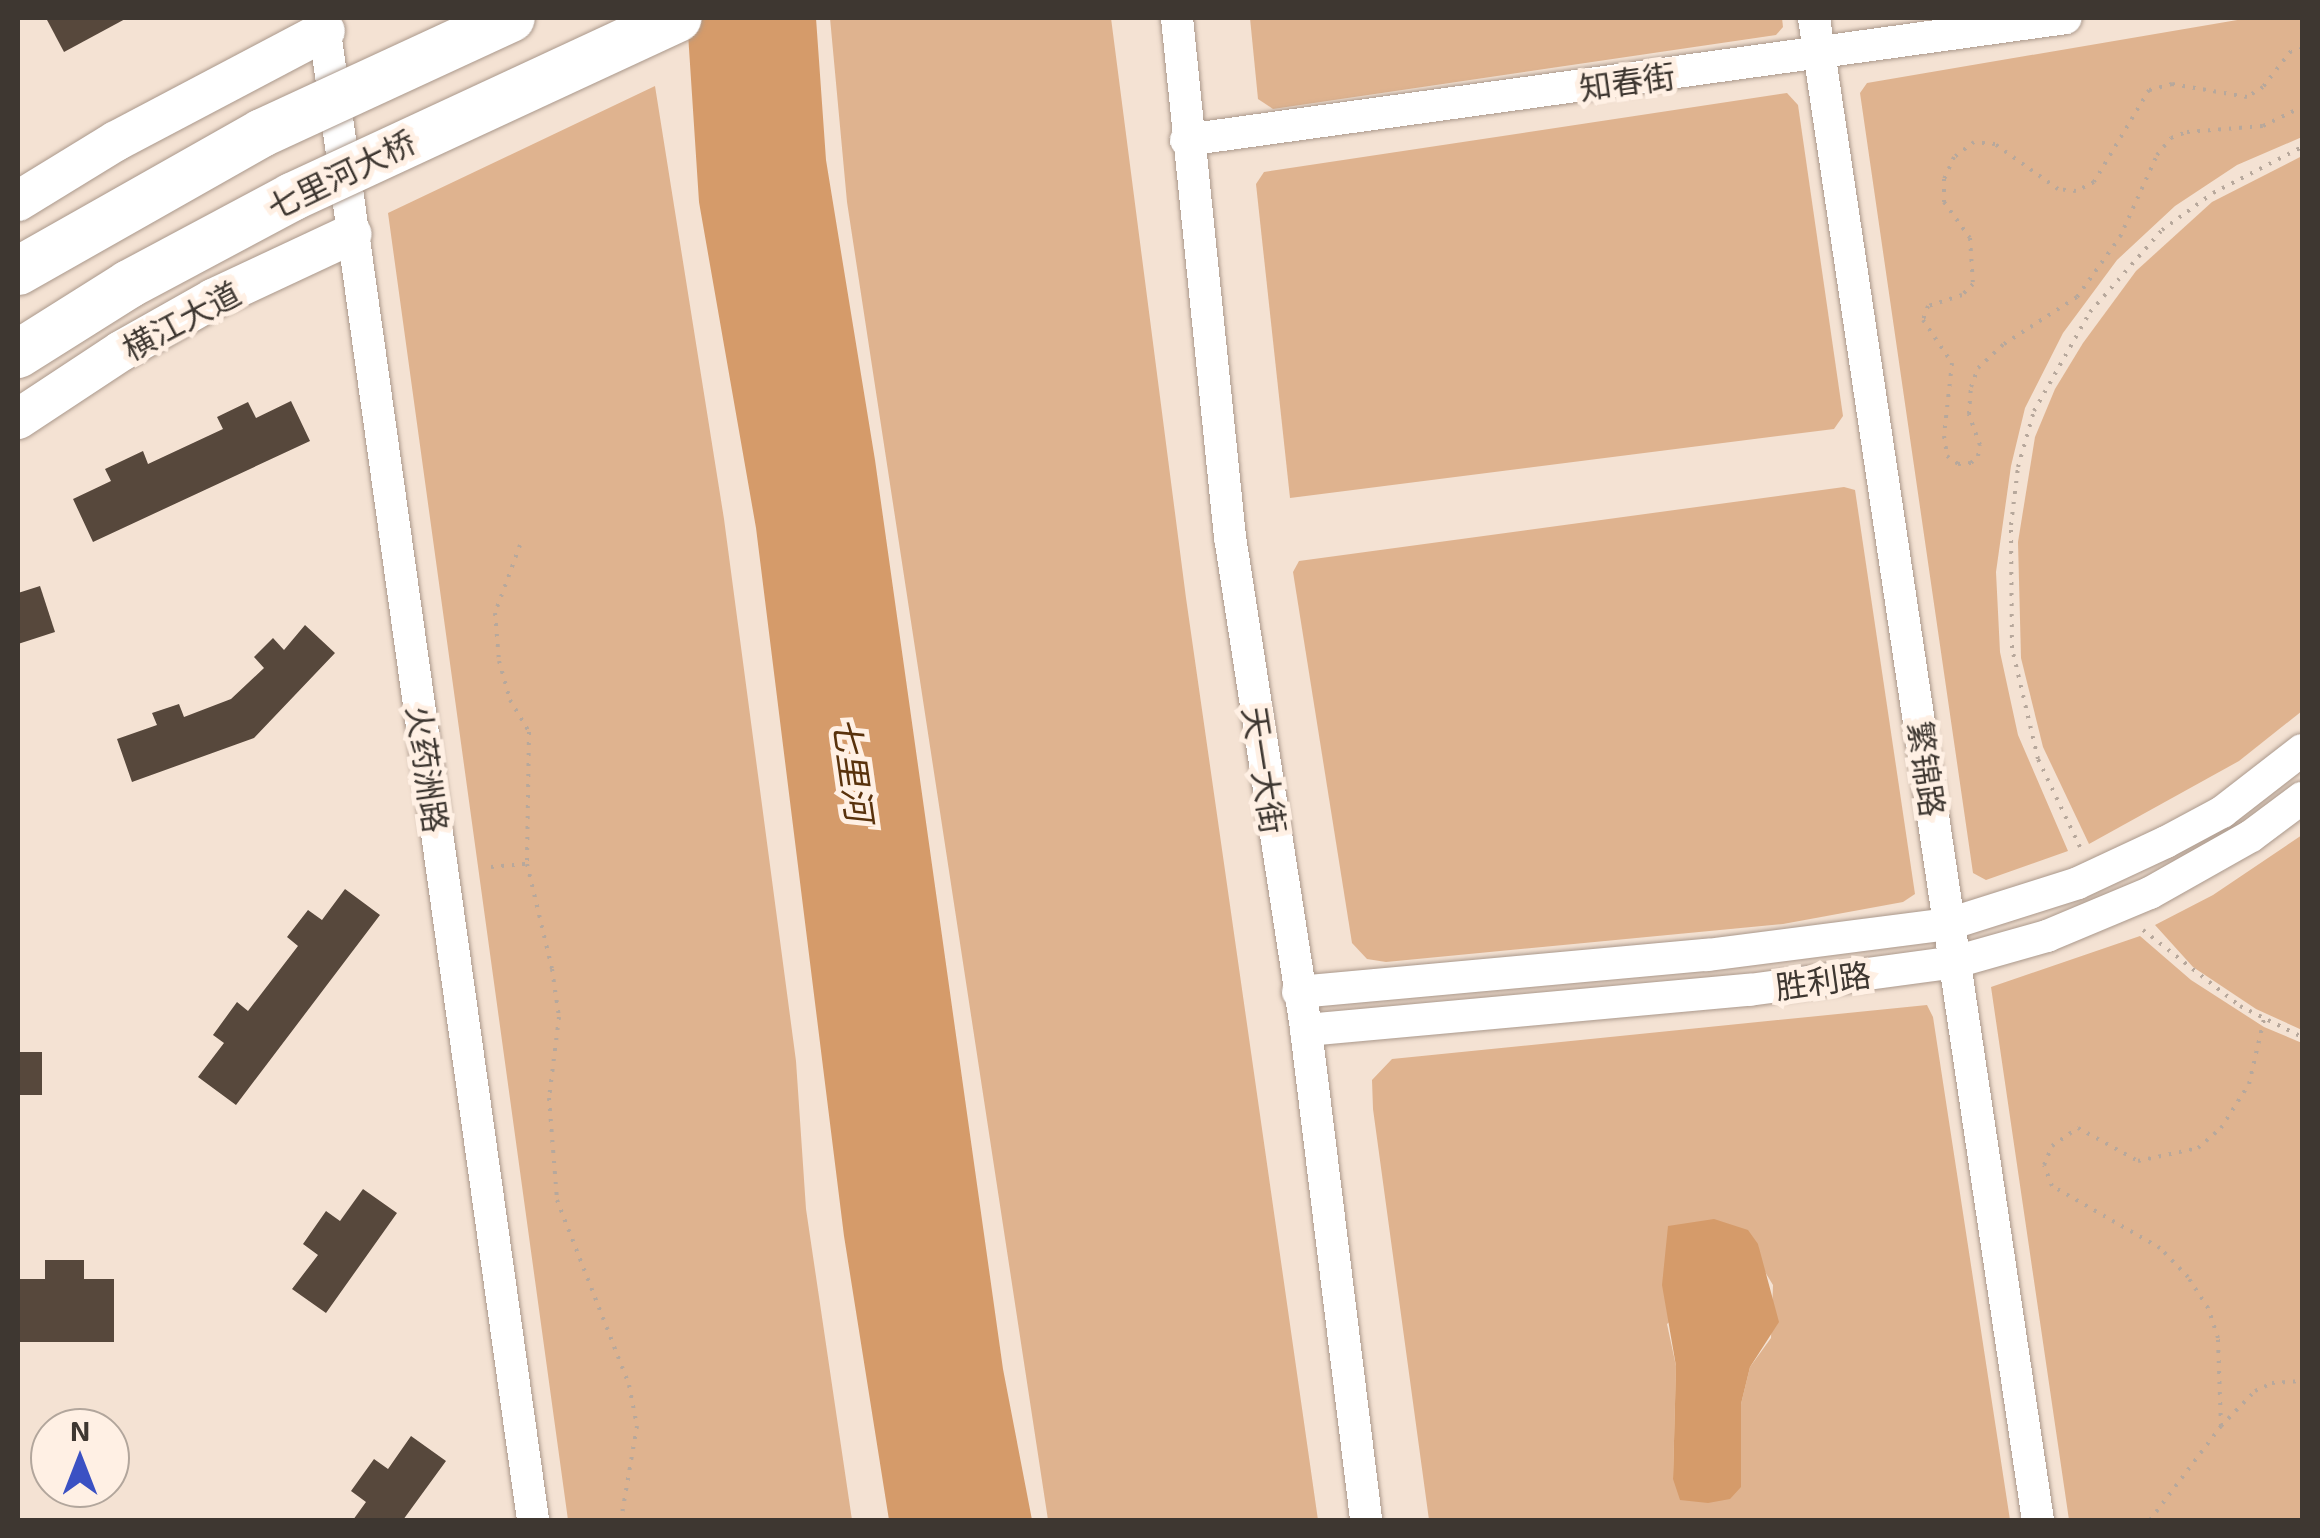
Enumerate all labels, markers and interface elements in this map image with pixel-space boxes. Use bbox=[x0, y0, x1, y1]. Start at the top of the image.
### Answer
street label: 知春街 bbox=[1577, 55, 1677, 107]
street label: 七里河大桥 bbox=[261, 122, 421, 226]
street label: 横江大道 bbox=[115, 273, 247, 367]
street label: 火药洲路 bbox=[400, 703, 456, 835]
street label: 天一大街 bbox=[1236, 704, 1294, 836]
water label: 七里河 bbox=[826, 714, 882, 824]
street label: 繁锦路 bbox=[1901, 719, 1953, 819]
street label: 胜利路 bbox=[1773, 954, 1873, 1006]
north arrow bbox=[30, 1408, 130, 1508]
text: N bbox=[70, 1413, 90, 1447]

